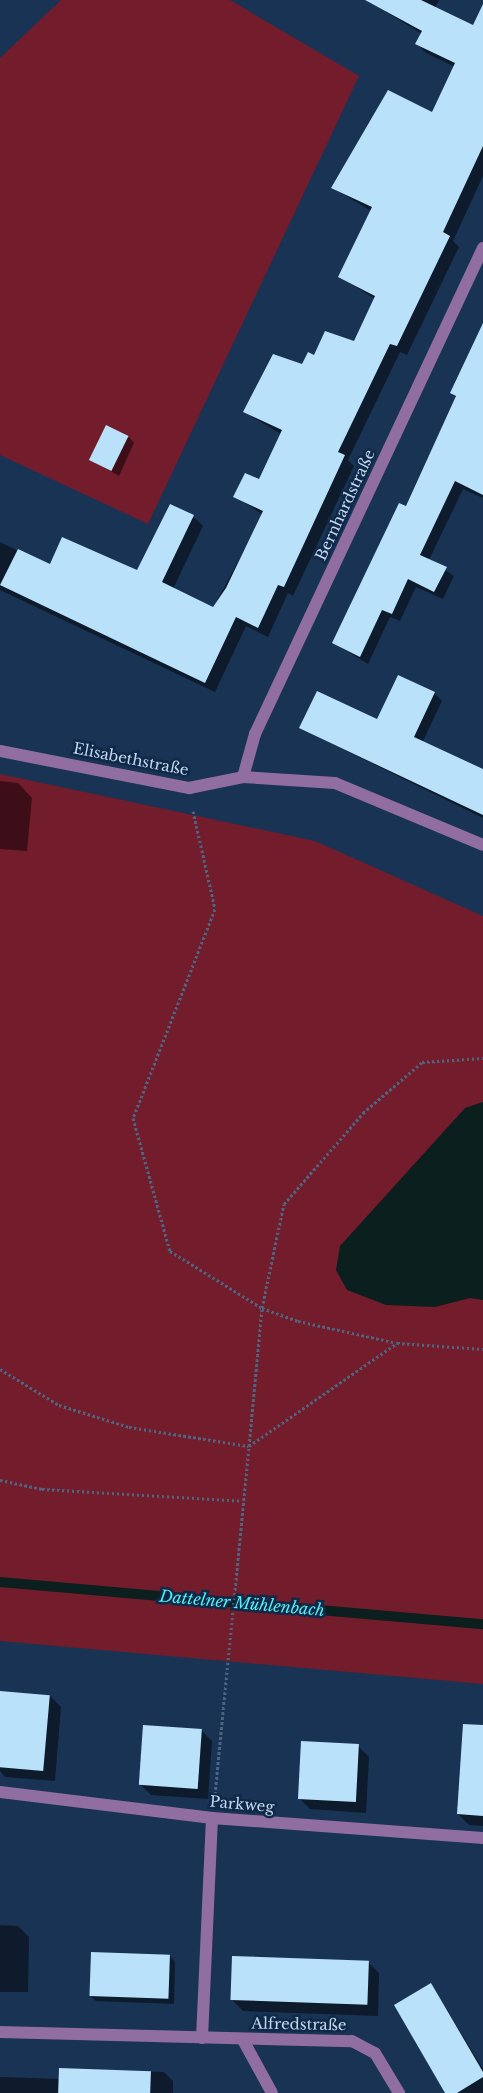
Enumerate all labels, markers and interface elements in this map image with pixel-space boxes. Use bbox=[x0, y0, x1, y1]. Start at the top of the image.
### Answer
street label: Bernhardstraße bbox=[311, 447, 379, 563]
street label: Elisabethstraße bbox=[72, 739, 190, 779]
water label: Dattelner Mühlenbach bbox=[158, 1586, 326, 1620]
street label: Parkweg bbox=[209, 1792, 275, 1816]
street label: Alfredstraße bbox=[251, 2014, 347, 2034]

